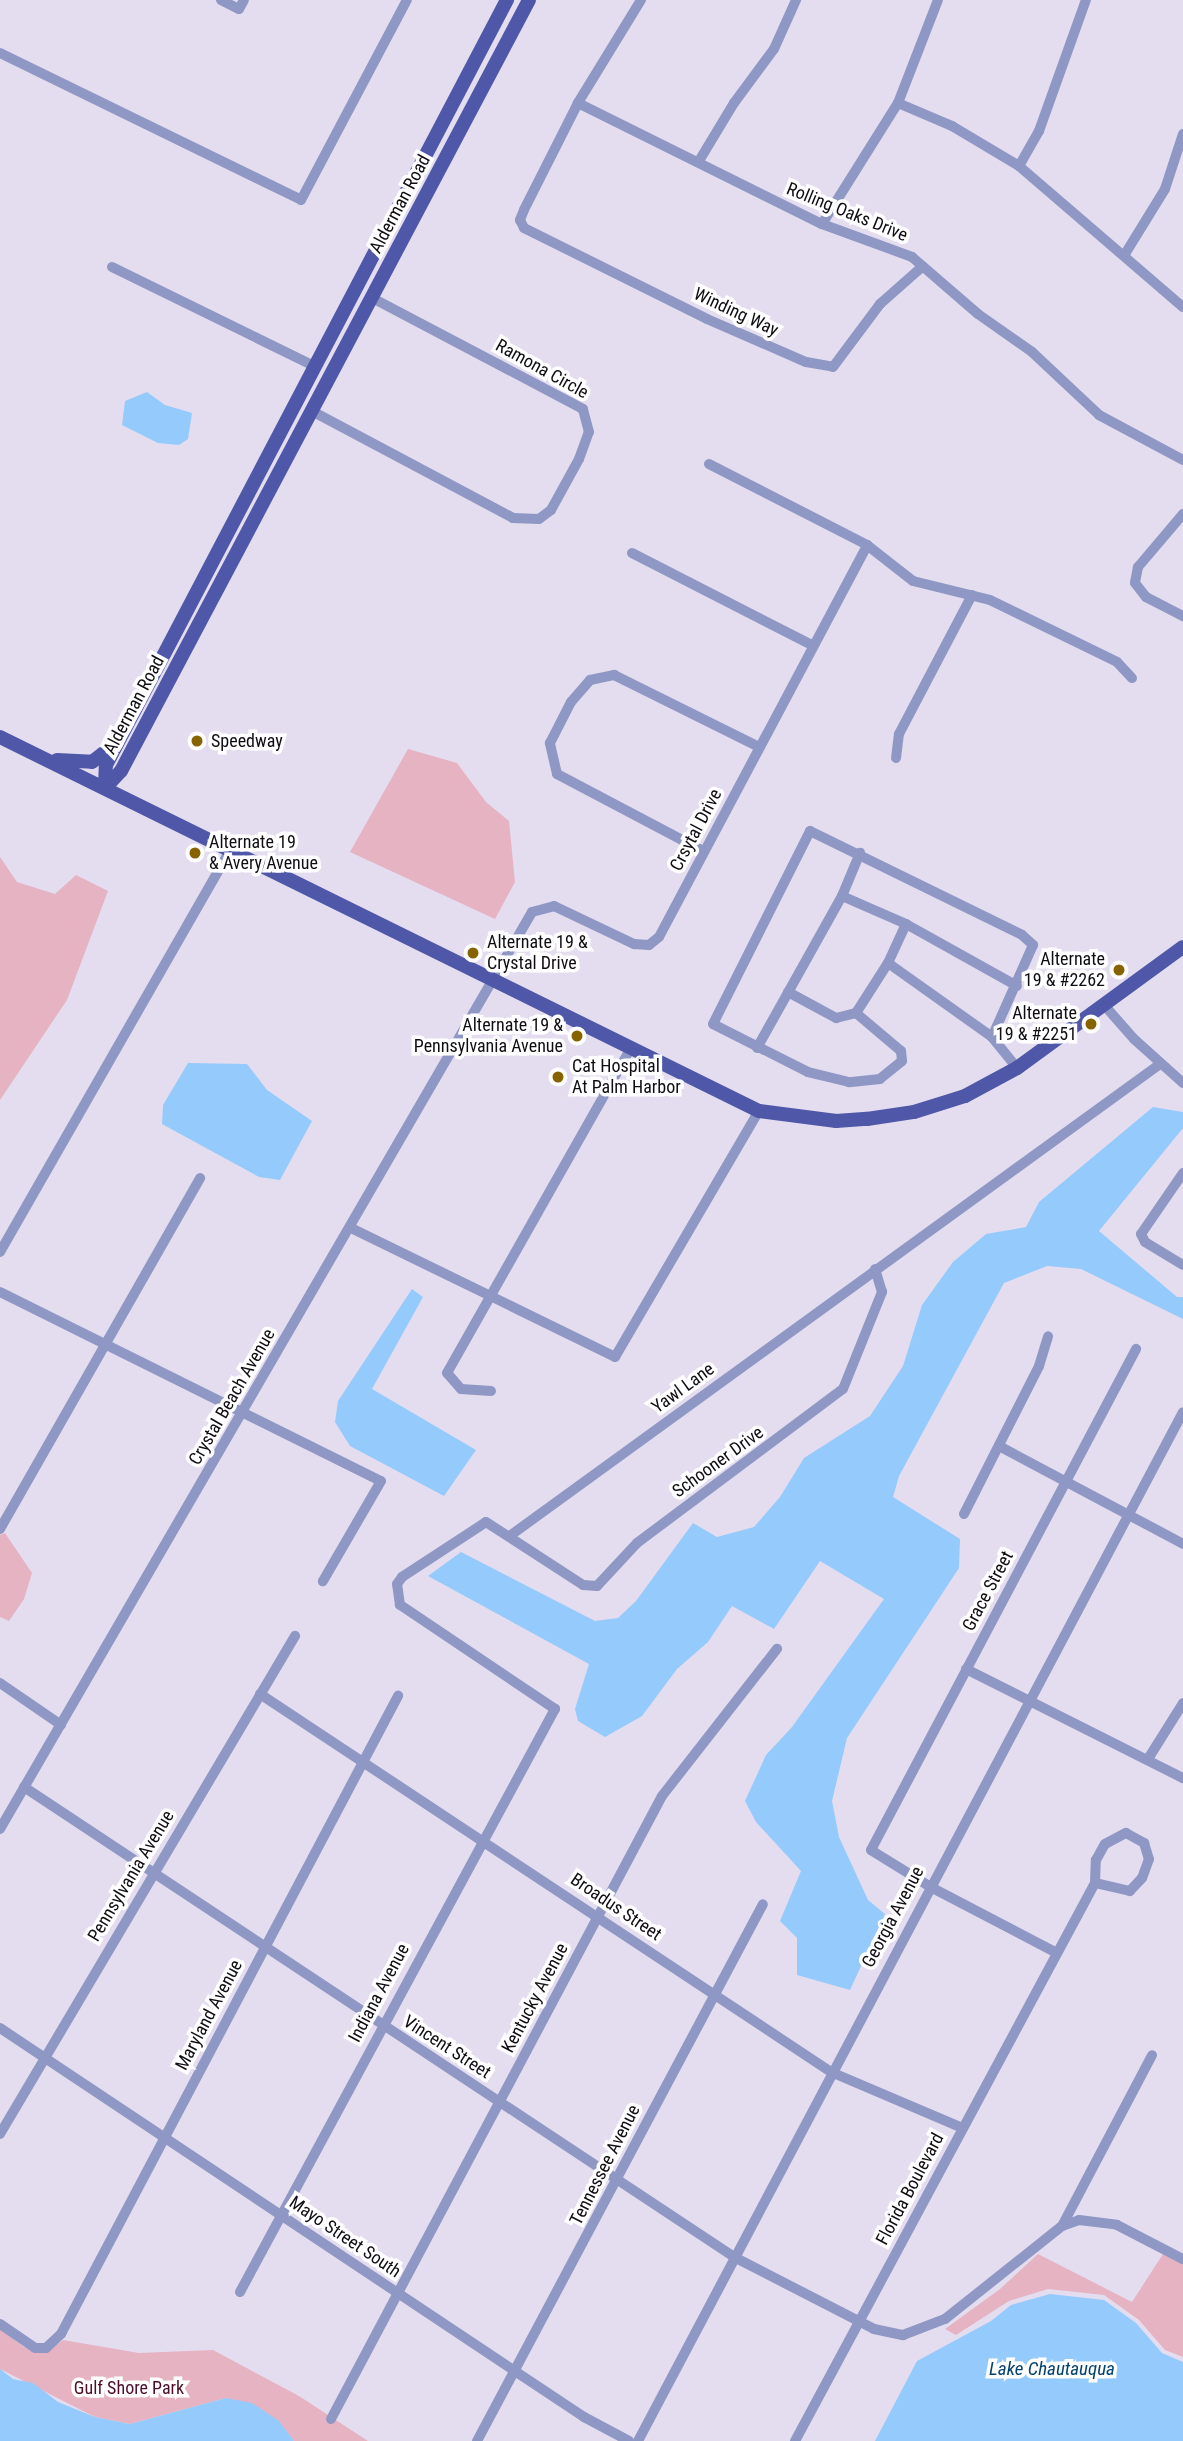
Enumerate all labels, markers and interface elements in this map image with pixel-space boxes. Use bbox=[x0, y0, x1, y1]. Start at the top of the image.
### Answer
street label: Alderman Road bbox=[365, 151, 435, 257]
street label: Rolling Oaks Drive bbox=[783, 178, 911, 246]
street label: Winding Way bbox=[690, 283, 782, 341]
street label: Ramona Circle bbox=[492, 335, 592, 403]
street label: Alderman Road bbox=[99, 652, 169, 758]
place label: Speedway bbox=[211, 730, 283, 752]
marker: Speedway bbox=[189, 733, 205, 749]
street label: Crsytal Drive bbox=[665, 785, 727, 875]
place label: Alternate 19 & Avery Avenue bbox=[209, 832, 318, 874]
marker: Alternate 19 & Avery Avenue bbox=[187, 845, 203, 861]
place label: Alternate 19 & Crystal Drive bbox=[487, 932, 588, 974]
marker: Alternate 19 & Crystal Drive bbox=[465, 945, 481, 961]
place label: Alternate 19 & #2262 bbox=[1024, 949, 1105, 992]
marker: Alternate 19 & #2262 bbox=[1111, 962, 1127, 978]
place label: Alternate 19 & #2251 bbox=[996, 1003, 1077, 1046]
place label: Alternate 19 & Pennsylvania Avenue bbox=[414, 1015, 563, 1058]
marker: Alternate 19 & #2251 bbox=[1083, 1016, 1099, 1032]
marker: Alternate 19 & Pennsylvania Avenue bbox=[569, 1028, 585, 1044]
place label: Cat Hospital At Palm Harbor bbox=[572, 1056, 681, 1098]
marker: Cat Hospital At Palm Harbor bbox=[550, 1069, 566, 1085]
street label: Crystal Beach Avenue bbox=[184, 1325, 280, 1469]
street label: Yawl Lane bbox=[648, 1358, 718, 1418]
street label: Schooner Drive bbox=[668, 1422, 768, 1502]
street label: Grace Street bbox=[958, 1547, 1018, 1635]
street label: Pennsylvania Avenue bbox=[83, 1806, 179, 1946]
street label: Georgia Avenue bbox=[857, 1863, 929, 1971]
street label: Broadus Street bbox=[566, 1869, 666, 1945]
street label: Indiana Avenue bbox=[344, 1940, 414, 2046]
street label: Kentucky Avenue bbox=[497, 1940, 573, 2056]
street label: Maryland Avenue bbox=[171, 1956, 247, 2074]
street label: Vincent Street bbox=[399, 2011, 495, 2083]
street label: Tennessee Avenue bbox=[565, 2101, 645, 2229]
street label: Florida Boulevard bbox=[871, 2129, 949, 2249]
street label: Mayo Street South bbox=[285, 2192, 405, 2282]
water label: Lake Chautauqua bbox=[989, 2358, 1115, 2380]
park label: Gulf Shore Park bbox=[74, 2377, 184, 2399]

